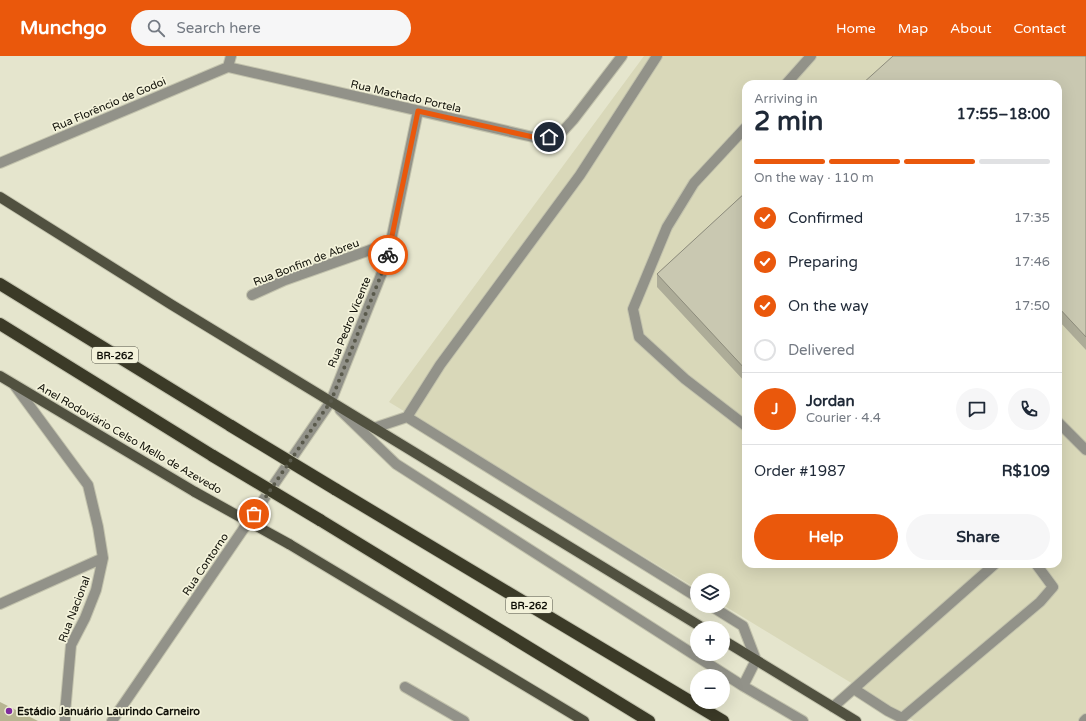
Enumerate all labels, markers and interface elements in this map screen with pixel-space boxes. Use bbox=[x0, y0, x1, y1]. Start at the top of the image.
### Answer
search box bbox=[131, 10, 411, 46]
text: Munchgo bbox=[20, 17, 107, 39]
icon: search bbox=[145, 17, 167, 39]
text: Search here bbox=[177, 19, 261, 37]
text: Home bbox=[836, 20, 876, 37]
text: Map bbox=[898, 20, 928, 37]
text: About bbox=[950, 20, 992, 37]
text: Contact bbox=[1014, 20, 1066, 37]
street label: Rua Florêncio de Godoi bbox=[50, 75, 168, 134]
street label: Rua Machado Portela bbox=[349, 77, 462, 116]
text: Arriving in bbox=[754, 91, 818, 107]
text: 17:55–18:00 bbox=[957, 105, 1050, 123]
text: 2 min bbox=[754, 106, 823, 137]
pin bbox=[532, 120, 566, 154]
icon: home bbox=[538, 126, 560, 148]
text: On the way · 110 m bbox=[754, 170, 874, 186]
icon: check bbox=[754, 207, 776, 229]
text: Confirmed bbox=[788, 209, 863, 227]
text: 17:35 bbox=[1014, 210, 1050, 226]
courier bbox=[368, 235, 408, 275]
street label: Rua Bonfim de Abreu bbox=[251, 236, 361, 289]
icon: bike bbox=[377, 244, 399, 266]
icon: check bbox=[754, 251, 776, 273]
text: Preparing bbox=[788, 253, 858, 271]
text: 17:46 bbox=[1014, 254, 1050, 270]
street label: Rua Pedro Vicente bbox=[325, 275, 374, 370]
icon: check bbox=[754, 295, 776, 317]
text: On the way bbox=[788, 297, 868, 315]
text: 17:50 bbox=[1014, 298, 1050, 314]
text: Delivered bbox=[788, 341, 855, 359]
road number: BR-262 bbox=[92, 347, 138, 363]
street label: Anel Rodoviário Celso Mello de Azevedo bbox=[35, 380, 224, 497]
button: chat bbox=[956, 388, 998, 430]
button: phone bbox=[1008, 388, 1050, 430]
text: Jordan bbox=[806, 392, 855, 410]
text: J bbox=[772, 400, 779, 418]
text: Courier · 4.4 bbox=[806, 410, 881, 426]
text: Order #1987 bbox=[754, 462, 846, 480]
text: R$109 bbox=[1002, 462, 1050, 480]
pin bbox=[237, 497, 271, 531]
icon: bag bbox=[243, 503, 265, 525]
button: Help bbox=[754, 514, 898, 560]
button: Share bbox=[906, 514, 1050, 560]
street label: Rua Contorno bbox=[180, 530, 231, 598]
map controls bbox=[690, 573, 730, 709]
button: layers bbox=[690, 573, 730, 613]
street label: Rua Nacional bbox=[56, 574, 93, 644]
road number: BR-262 bbox=[506, 597, 552, 613]
button: + bbox=[690, 621, 730, 661]
button: − bbox=[690, 669, 730, 709]
place label: Estádio Januário Laurindo Carneiro bbox=[17, 705, 200, 718]
marker: Estádio Januário Laurindo Carneiro bbox=[4, 706, 14, 716]

